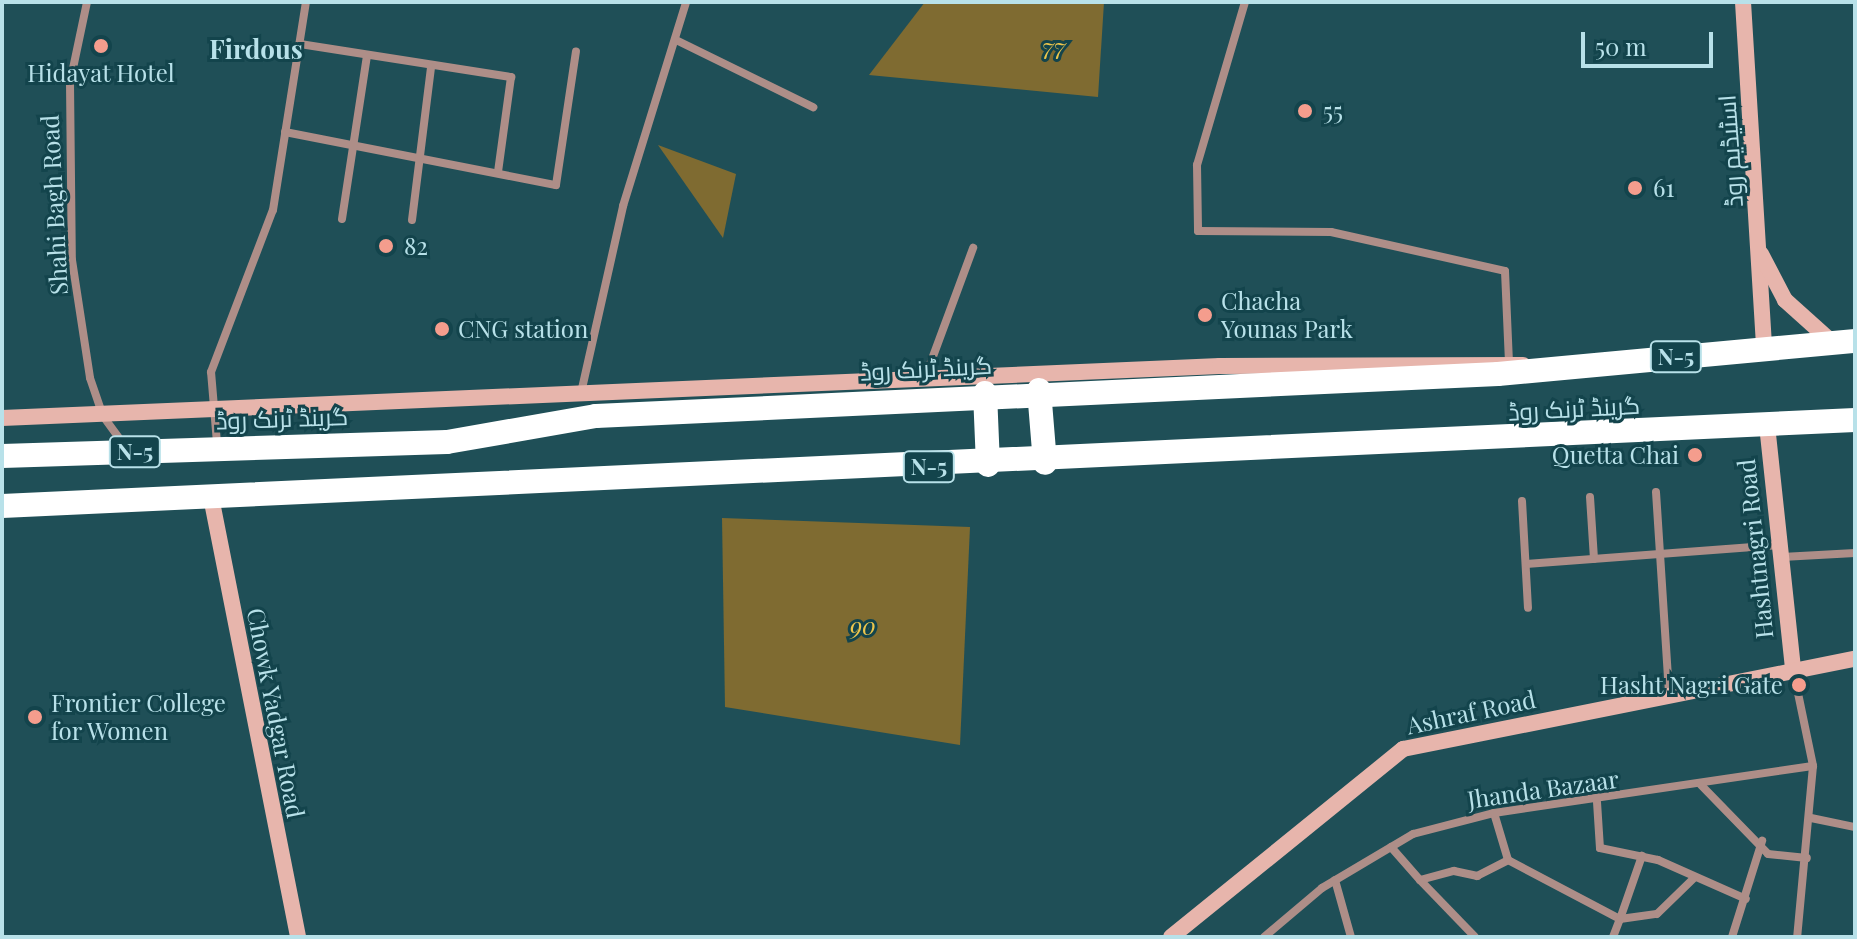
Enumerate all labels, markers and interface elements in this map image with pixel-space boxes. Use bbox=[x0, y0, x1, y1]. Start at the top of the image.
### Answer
scale bar bbox=[1585, 16, 1717, 66]
text: 50 m bbox=[1595, 30, 1647, 62]
district label: Firdous bbox=[209, 33, 303, 65]
park label: 77 bbox=[1042, 33, 1066, 61]
marker: Hidayat Hotel bbox=[92, 37, 110, 55]
place label: Hidayat Hotel bbox=[27, 59, 175, 87]
street label: اسٹیڈیم روڈ bbox=[1712, 94, 1748, 208]
place label: 55 bbox=[1323, 97, 1343, 125]
marker: 55 bbox=[1294, 100, 1316, 122]
street label: Shahi Bagh Road bbox=[35, 114, 73, 296]
place label: 61 bbox=[1653, 174, 1674, 202]
marker: 61 bbox=[1624, 177, 1646, 199]
place label: 82 bbox=[404, 232, 428, 260]
marker: 82 bbox=[375, 235, 397, 257]
place label: Chacha Younas Park bbox=[1221, 287, 1353, 343]
marker: Chacha Younas Park bbox=[1196, 306, 1214, 324]
place label: CNG station bbox=[458, 315, 588, 343]
marker: CNG station bbox=[433, 320, 451, 338]
road number: N-5 bbox=[1648, 339, 1704, 375]
street label: گرینڈ ٹرنک روڈ bbox=[859, 350, 993, 386]
street label: گرینڈ ٹرنک روڈ bbox=[1507, 390, 1641, 426]
street label: گرینڈ ٹرنک روڈ bbox=[215, 401, 349, 435]
road number: N-5 bbox=[107, 434, 163, 470]
place label: Quetta Chai bbox=[1552, 441, 1679, 469]
marker: Quetta Chai bbox=[1686, 446, 1704, 464]
road number: N-5 bbox=[901, 449, 957, 485]
street label: Hashtnagri Road bbox=[1731, 458, 1779, 640]
street label: Chowk Yadgar Road bbox=[241, 605, 311, 821]
park label: 90 bbox=[850, 612, 876, 640]
place label: Hasht Nagri Gate bbox=[1600, 671, 1783, 699]
marker: Hasht Nagri Gate bbox=[1790, 676, 1808, 694]
street label: Ashraf Road bbox=[1404, 684, 1538, 740]
place label: Frontier College for Women bbox=[51, 689, 226, 745]
marker: Frontier College for Women bbox=[26, 708, 44, 726]
street label: Jhanda Bazaar bbox=[1465, 764, 1621, 814]

